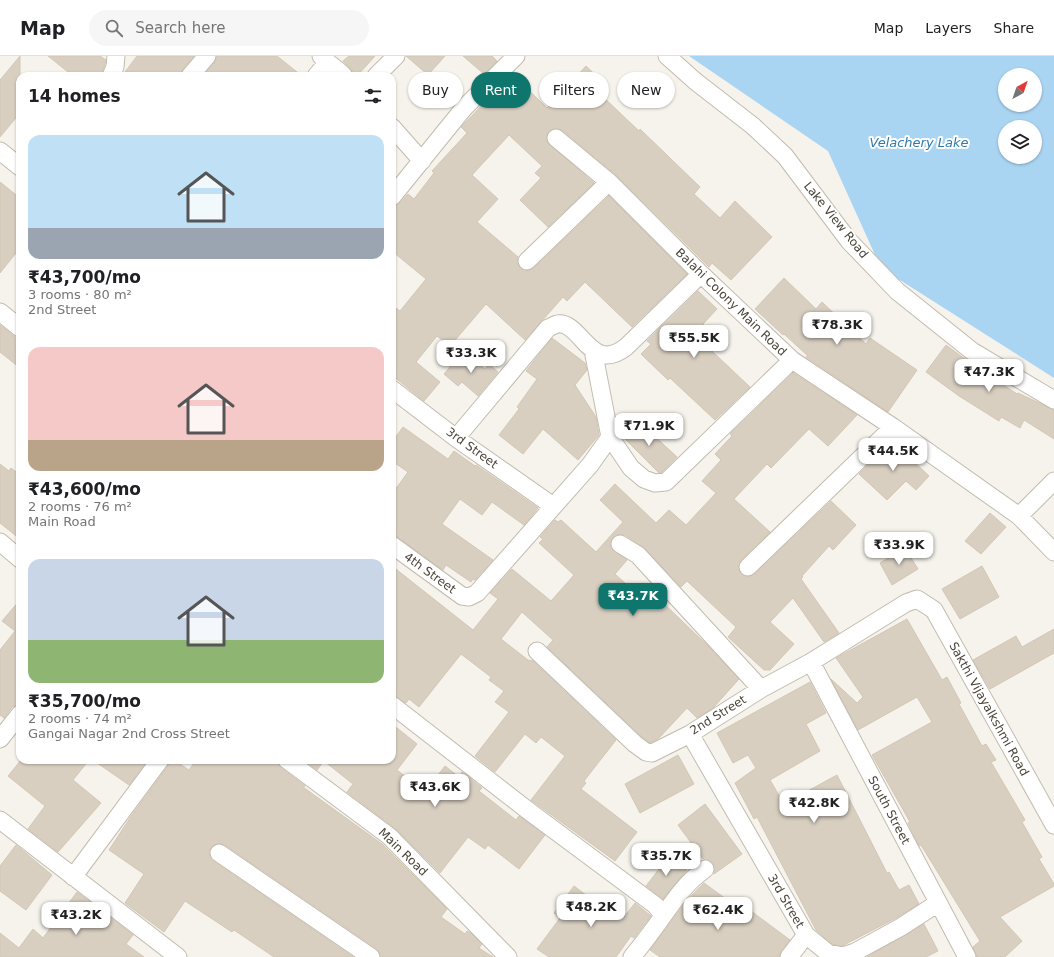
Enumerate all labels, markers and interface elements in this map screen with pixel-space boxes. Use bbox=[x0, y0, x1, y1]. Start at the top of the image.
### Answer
search box bbox=[89, 10, 369, 46]
text: Map bbox=[20, 17, 65, 39]
icon: search bbox=[103, 17, 125, 39]
text: Search here bbox=[135, 19, 225, 37]
text: Map bbox=[874, 20, 903, 36]
text: Layers bbox=[925, 20, 972, 36]
text: Share bbox=[994, 20, 1034, 36]
north arrow bbox=[998, 68, 1042, 112]
map controls bbox=[998, 68, 1042, 164]
chip: Buy bbox=[408, 72, 463, 108]
chip: Rent bbox=[471, 72, 531, 108]
chip: Filters bbox=[539, 72, 609, 108]
chip: New bbox=[617, 72, 675, 108]
icon: filters bbox=[362, 85, 384, 107]
text: 14 homes bbox=[28, 86, 121, 106]
button: layers bbox=[998, 120, 1042, 164]
water label: Velachery Lake bbox=[870, 135, 969, 150]
icon: home bbox=[170, 161, 242, 233]
street label: Lake View Road bbox=[801, 179, 871, 261]
street label: Balahi Colony Main Road bbox=[673, 245, 789, 359]
text: ₹43,700/mo bbox=[28, 267, 141, 287]
text: 3 rooms · 80 m² bbox=[28, 287, 132, 302]
text: 2nd Street bbox=[28, 302, 96, 317]
pin: ₹78.3K bbox=[804, 312, 870, 346]
text: ₹78.3K bbox=[811, 317, 863, 332]
pin: ₹55.5K bbox=[661, 325, 727, 359]
text: ₹55.5K bbox=[668, 330, 720, 345]
pin: ₹33.3K bbox=[438, 340, 504, 374]
text: ₹33.3K bbox=[445, 345, 497, 360]
pin: ₹47.3K bbox=[956, 359, 1022, 393]
text: ₹47.3K bbox=[963, 364, 1015, 379]
icon: home bbox=[170, 373, 242, 445]
pin: ₹71.9K bbox=[616, 413, 682, 447]
text: ₹71.9K bbox=[623, 418, 675, 433]
street label: 3rd Street bbox=[444, 425, 501, 472]
pin: ₹44.5K bbox=[860, 438, 926, 472]
text: ₹44.5K bbox=[867, 443, 919, 458]
text: ₹43,600/mo bbox=[28, 479, 141, 499]
text: 2 rooms · 76 m² bbox=[28, 499, 132, 514]
text: Main Road bbox=[28, 514, 96, 529]
pin: ₹33.9K bbox=[866, 532, 932, 566]
text: ₹33.9K bbox=[873, 537, 925, 552]
street label: 4th Street bbox=[402, 550, 459, 597]
pin: ₹43.7K bbox=[600, 583, 666, 617]
icon: home bbox=[170, 585, 242, 657]
text: ₹43.7K bbox=[607, 588, 659, 603]
street label: Sakthi Vijayalkshmi Road bbox=[946, 640, 1032, 778]
text: ₹35,700/mo bbox=[28, 691, 141, 711]
street label: 2nd Street bbox=[688, 692, 749, 738]
text: 2 rooms · 74 m² bbox=[28, 711, 132, 726]
text: Gangai Nagar 2nd Cross Street bbox=[28, 726, 230, 741]
pin: ₹43.6K bbox=[402, 774, 468, 808]
street label: South Street bbox=[865, 774, 913, 847]
text: ₹43.6K bbox=[409, 779, 461, 794]
pin: ₹42.8K bbox=[781, 790, 847, 824]
text: ₹42.8K bbox=[788, 795, 840, 810]
street label: Main Road bbox=[376, 825, 430, 879]
pin: ₹35.7K bbox=[633, 843, 699, 877]
text: ₹35.7K bbox=[640, 848, 692, 863]
street label: 3rd Street bbox=[765, 871, 807, 931]
pin: ₹48.2K bbox=[558, 894, 624, 928]
pin: ₹62.4K bbox=[685, 897, 751, 931]
text: ₹48.2K bbox=[565, 899, 617, 914]
pin: ₹43.2K bbox=[43, 902, 109, 936]
text: ₹62.4K bbox=[692, 902, 744, 917]
text: ₹43.2K bbox=[50, 907, 102, 922]

